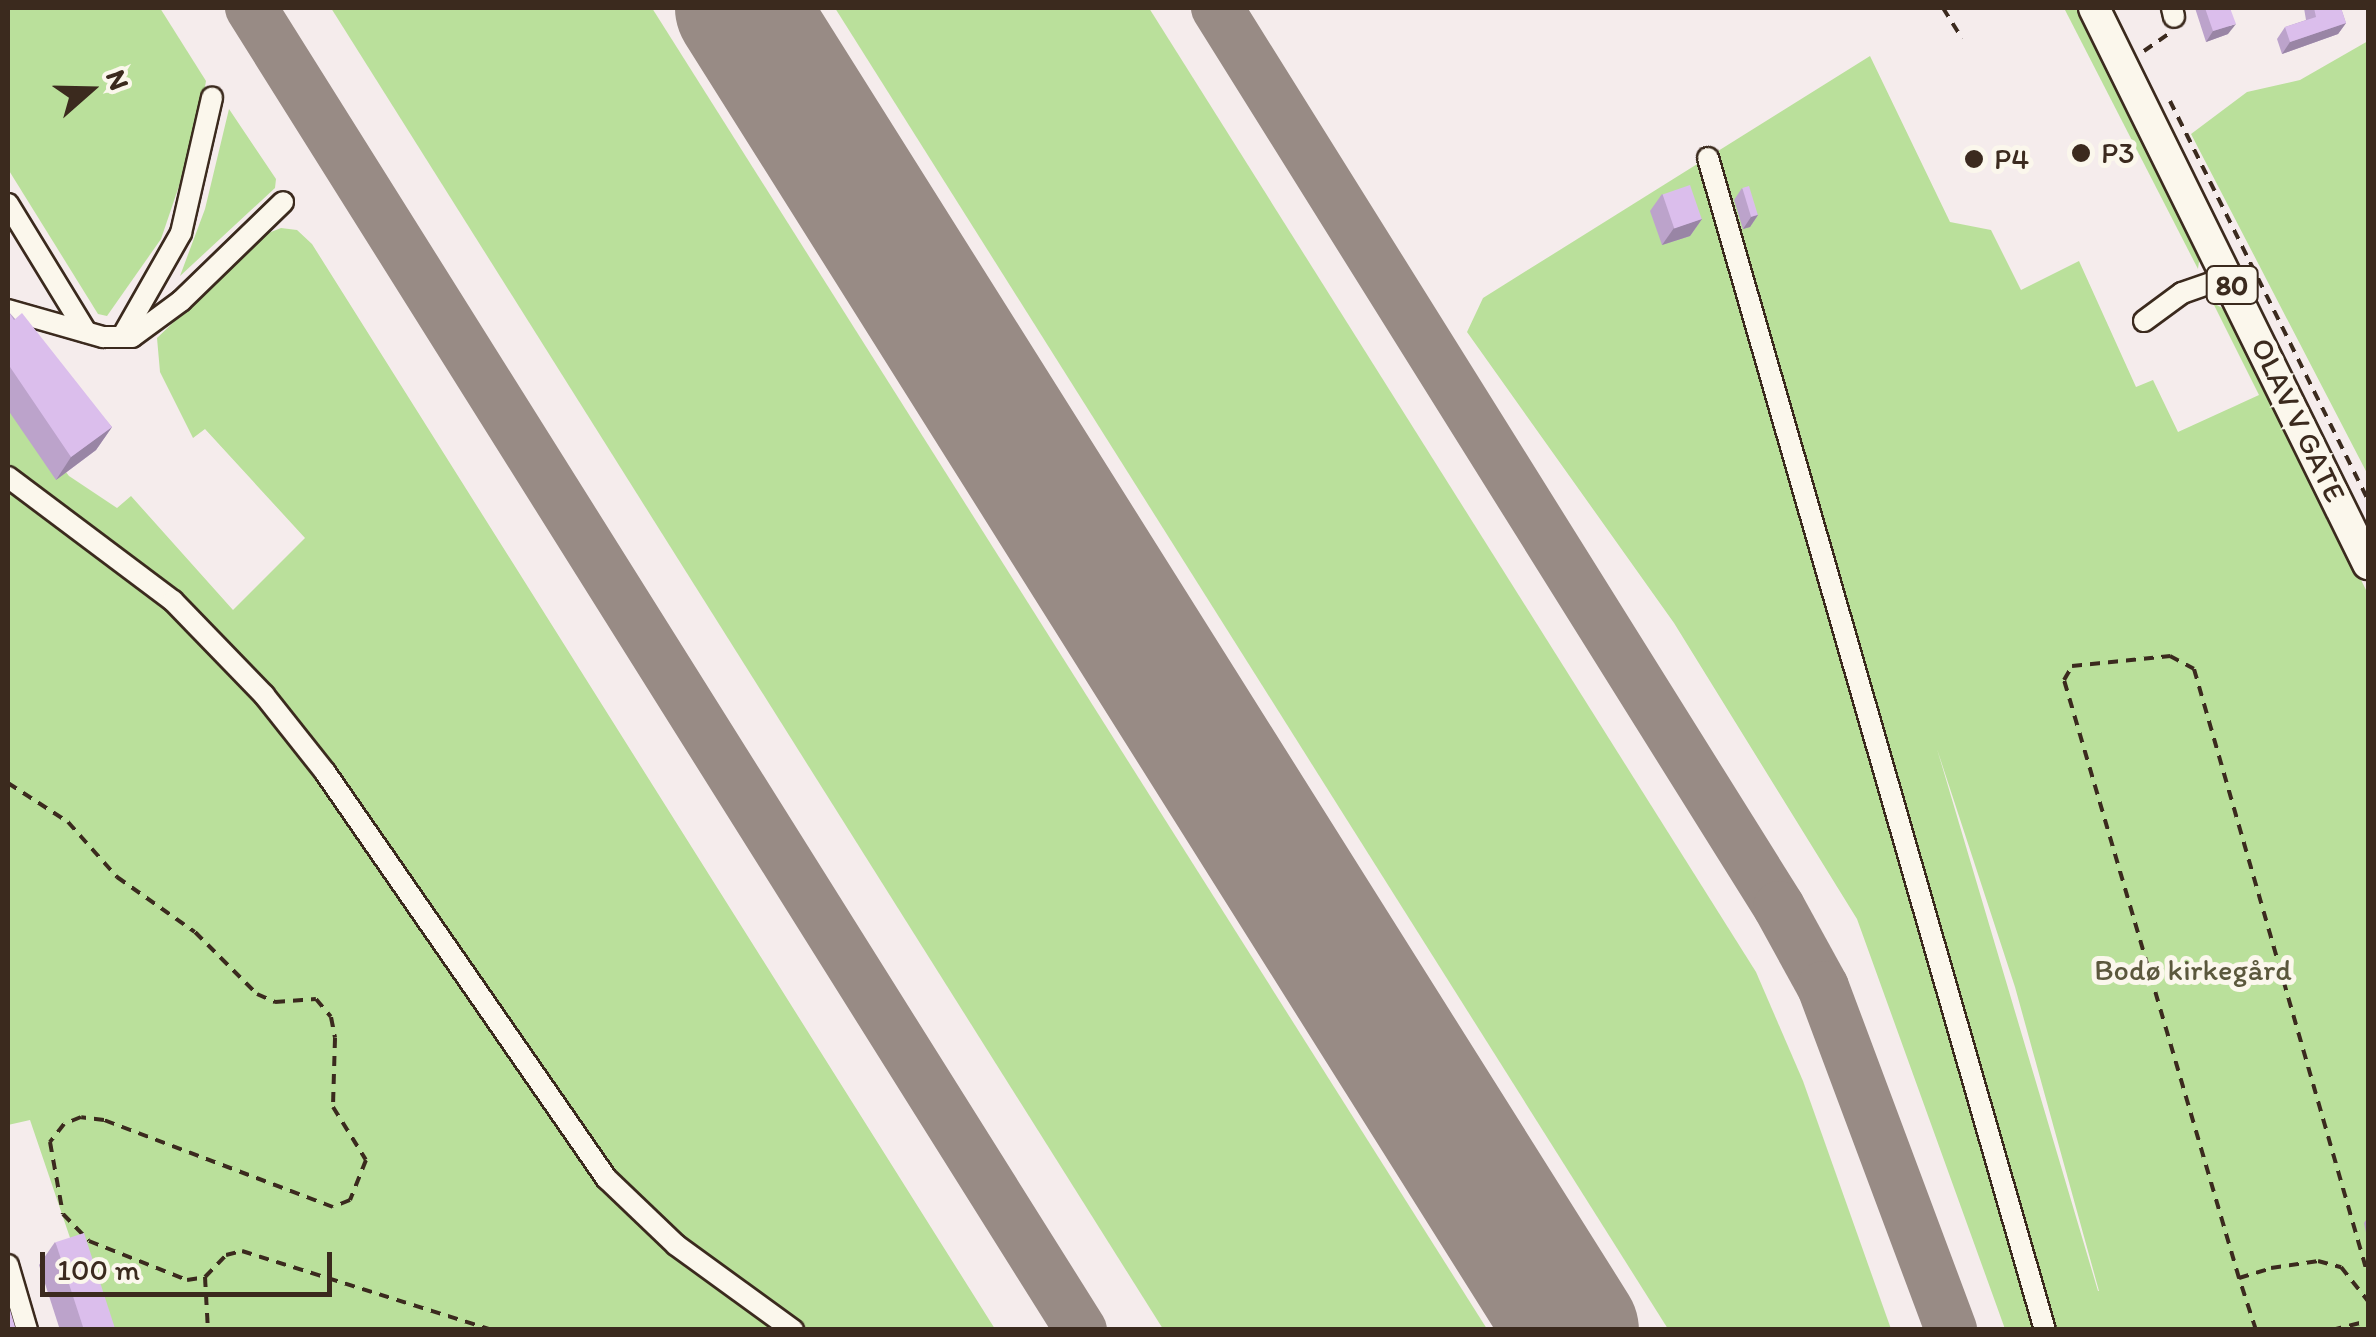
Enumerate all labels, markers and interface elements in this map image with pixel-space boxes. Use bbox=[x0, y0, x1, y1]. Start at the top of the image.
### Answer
north arrow bbox=[40, 40, 140, 140]
text: N bbox=[99, 65, 137, 94]
place label: P3 bbox=[2101, 135, 2134, 171]
place label: P4 bbox=[1994, 141, 2029, 177]
marker: P3 bbox=[2070, 142, 2092, 164]
marker: P4 bbox=[1963, 148, 1985, 170]
road number: 80 bbox=[2204, 262, 2260, 308]
street label: OLAV V GATE bbox=[2243, 332, 2353, 508]
park label: Bodø kirkegård bbox=[2095, 952, 2291, 988]
scale bar bbox=[45, 1232, 338, 1294]
text: 100 m bbox=[57, 1251, 140, 1288]

